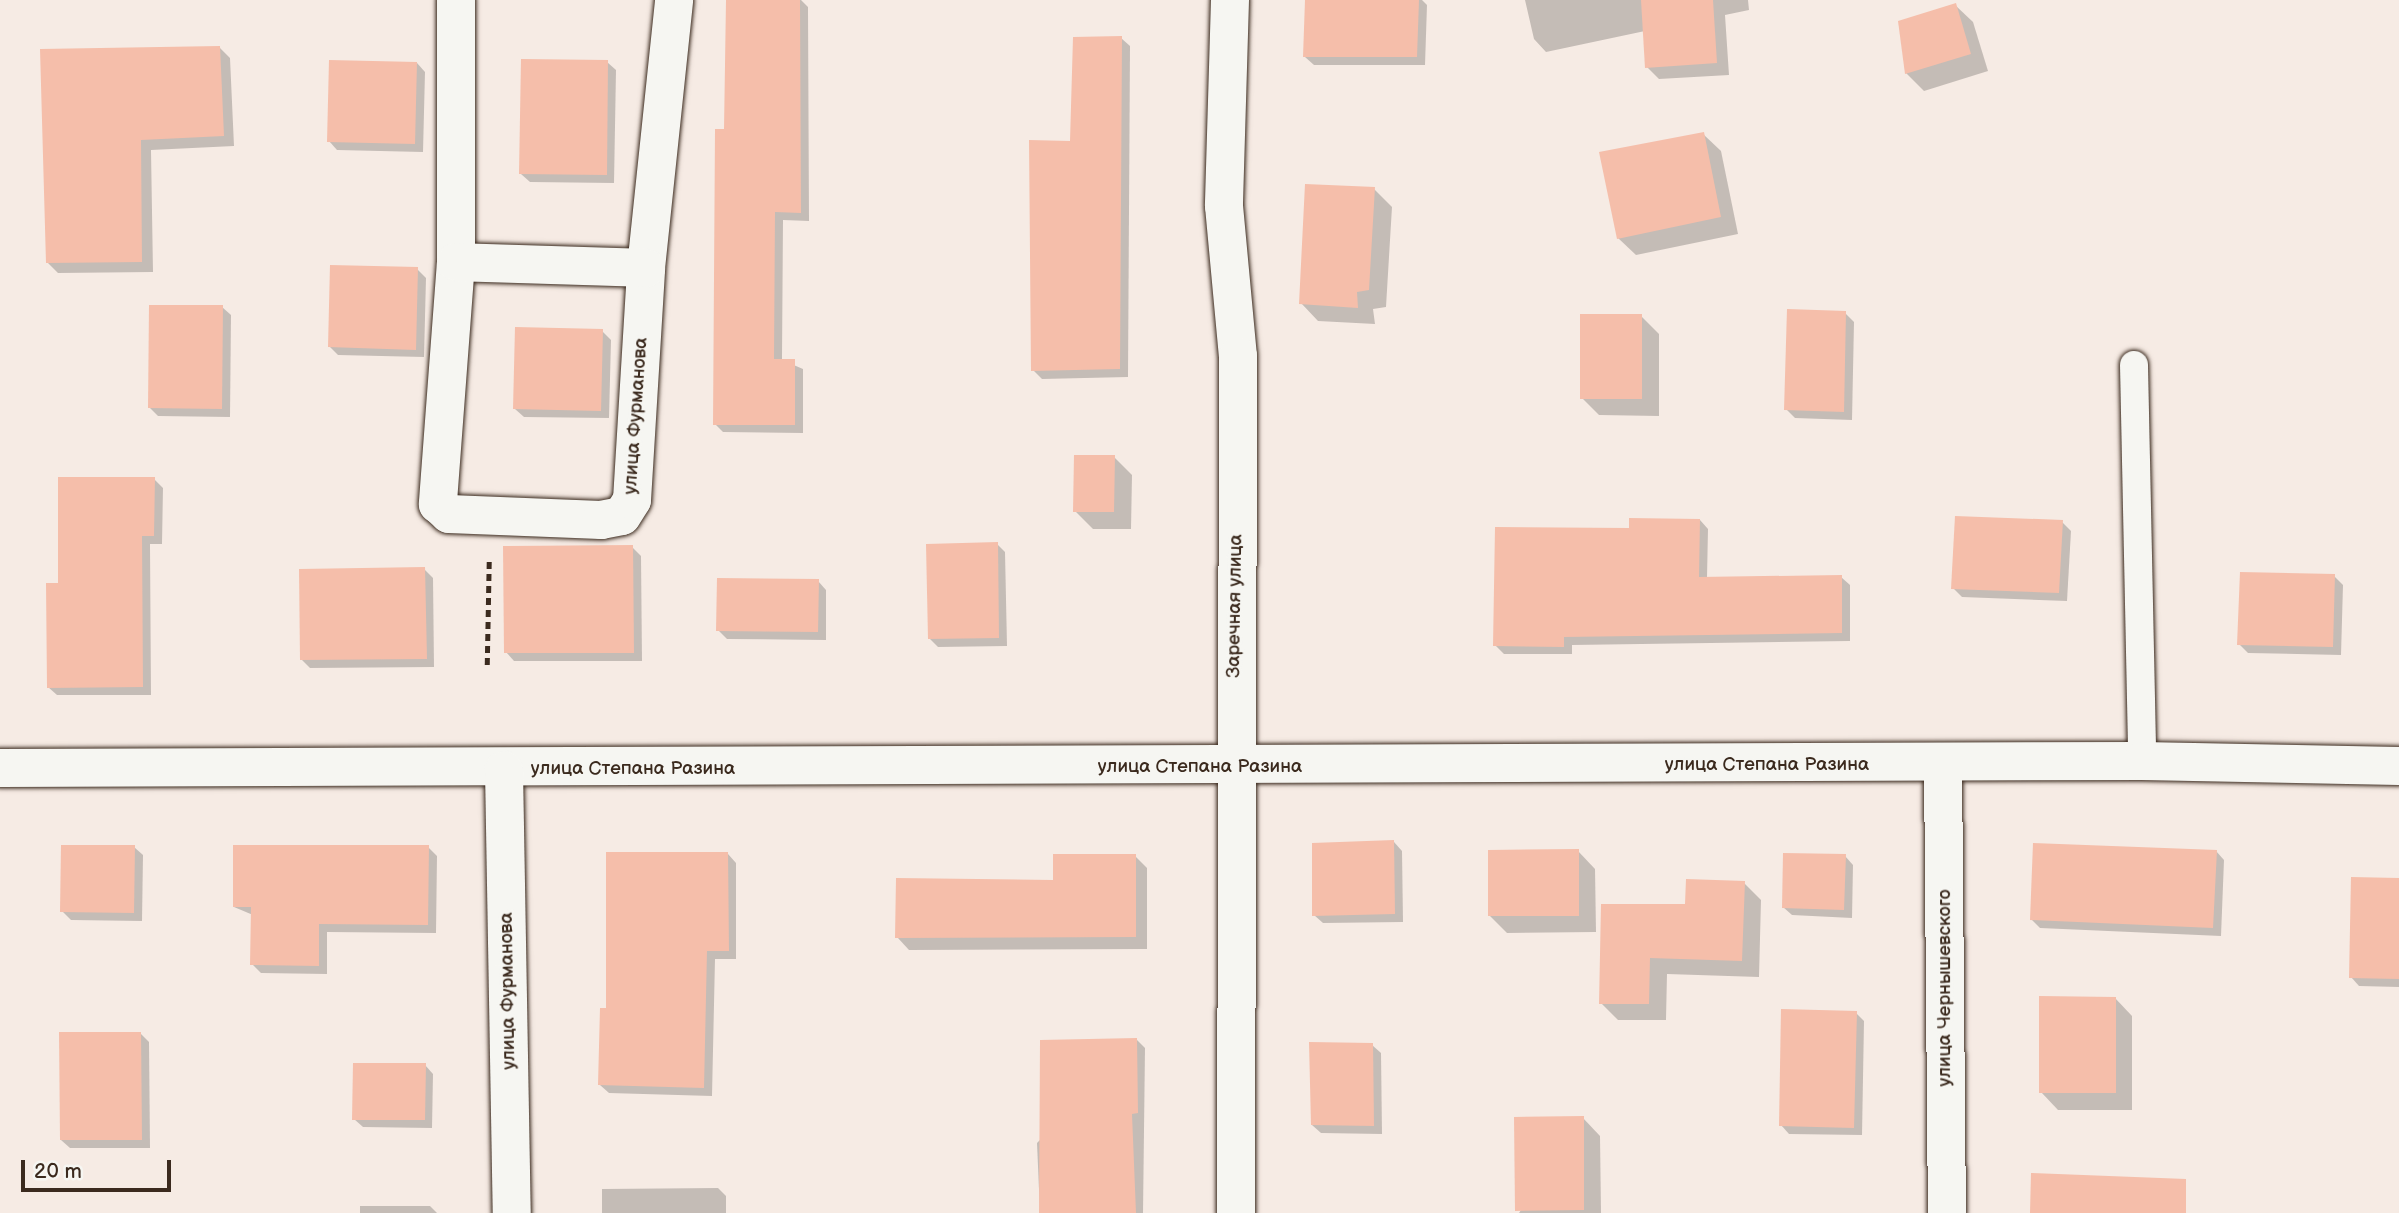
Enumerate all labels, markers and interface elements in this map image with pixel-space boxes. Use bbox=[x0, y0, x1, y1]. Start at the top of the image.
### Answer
street label: улица Фурманова bbox=[619, 337, 653, 495]
street label: Заречная улица bbox=[1222, 534, 1248, 678]
street label: улица Степана Разина bbox=[1665, 754, 1869, 776]
street label: улица Степана Разина bbox=[1098, 756, 1302, 778]
street label: улица Степана Разина bbox=[531, 758, 735, 780]
street label: улица Чернышевского bbox=[1934, 889, 1956, 1087]
street label: улица Фурманова bbox=[495, 912, 521, 1070]
scale bar bbox=[24, 1146, 175, 1190]
text: 20 m bbox=[34, 1159, 82, 1184]

